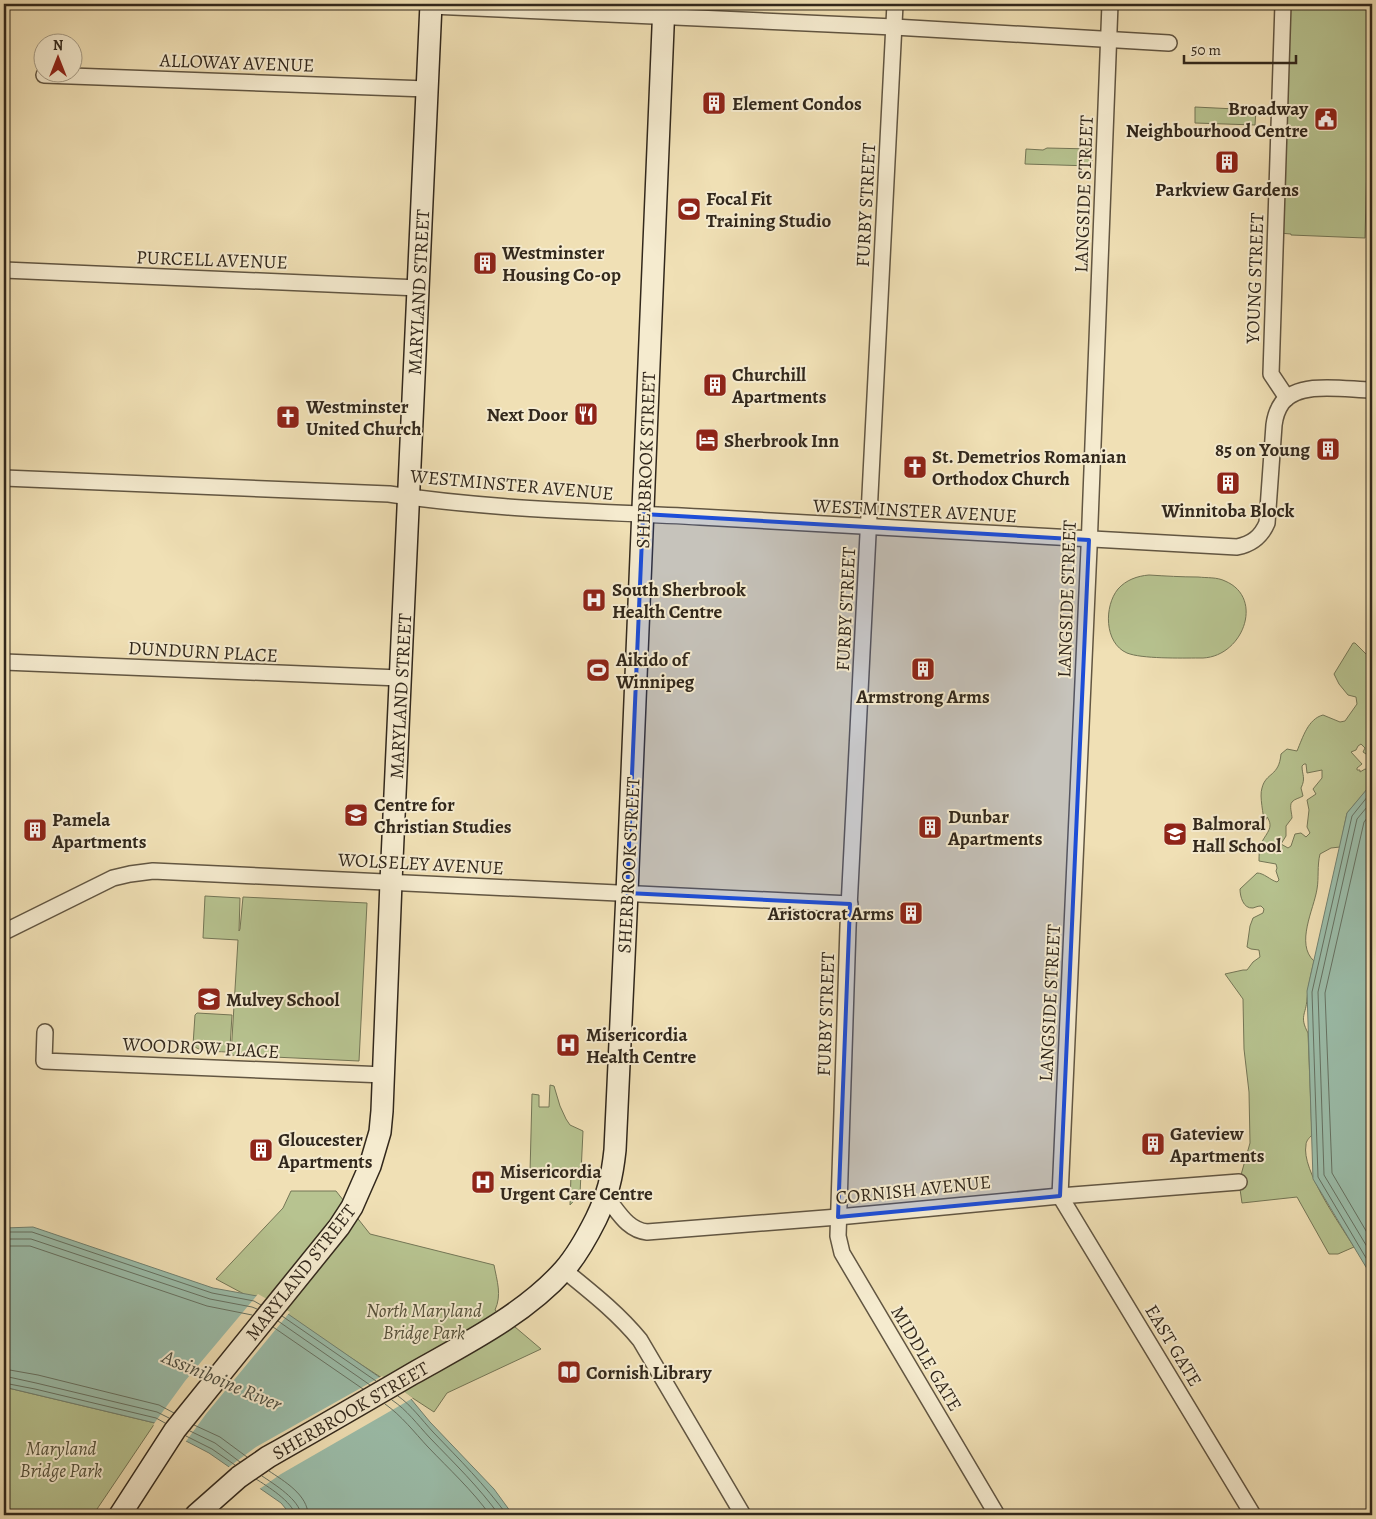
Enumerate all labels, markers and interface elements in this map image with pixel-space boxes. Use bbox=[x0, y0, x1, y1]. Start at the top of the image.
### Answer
north arrow bbox=[32, 32, 82, 82]
scale bar bbox=[1184, 32, 1296, 64]
text: N bbox=[53, 36, 63, 55]
text: 50 m bbox=[1191, 40, 1221, 60]
street label: ALLOWAY AVENUE bbox=[158, 47, 315, 79]
building icon: Element Condos bbox=[701, 90, 727, 116]
place label: Element Condos bbox=[732, 91, 862, 117]
place label: Broadway Neighbourhood Centre bbox=[1126, 96, 1309, 144]
public building icon: Broadway Neighbourhood Centre bbox=[1313, 106, 1339, 132]
street label: LANGSIDE STREET bbox=[1068, 114, 1100, 273]
street label: FURBY STREET bbox=[850, 142, 882, 268]
building icon: Parkview Gardens bbox=[1214, 149, 1240, 175]
place label: Parkview Gardens bbox=[1155, 177, 1299, 203]
place label: Focal Fit Training Studio bbox=[706, 186, 831, 234]
sports icon: Focal Fit Training Studio bbox=[676, 196, 702, 222]
street label: MARYLAND STREET bbox=[402, 208, 436, 376]
street label: YOUNG STREET bbox=[1240, 212, 1270, 345]
place label: Westminster Housing Co-op bbox=[501, 240, 621, 288]
street label: PURCELL AVENUE bbox=[136, 244, 288, 276]
building icon: Westminster Housing Co-op bbox=[472, 250, 498, 276]
place label: Churchill Apartments bbox=[731, 362, 827, 410]
street label: SHERBROOK STREET bbox=[630, 371, 662, 549]
building icon: Churchill Apartments bbox=[702, 372, 728, 398]
place label: Westminster United Church bbox=[305, 394, 422, 442]
restaurant icon: Next Door bbox=[573, 401, 599, 427]
place label: Next Door bbox=[486, 402, 568, 428]
church icon: Westminster United Church bbox=[275, 404, 301, 430]
hotel icon: Sherbrook Inn bbox=[694, 427, 720, 453]
place label: Sherbrook Inn bbox=[724, 428, 839, 454]
building icon: 85 on Young bbox=[1315, 436, 1341, 462]
place label: 85 on Young bbox=[1215, 437, 1310, 463]
place label: St. Demetrios Romanian Orthodox Church bbox=[932, 444, 1127, 492]
church icon: St. Demetrios Romanian Orthodox Church bbox=[902, 454, 928, 480]
street label: WESTMINSTER AVENUE bbox=[408, 463, 615, 507]
building icon: Winnitoba Block bbox=[1215, 470, 1241, 496]
street label: WESTMINSTER AVENUE bbox=[811, 493, 1017, 529]
place label: Winnitoba Block bbox=[1161, 498, 1295, 524]
street label: LANGSIDE STREET bbox=[1051, 519, 1083, 678]
street label: FURBY STREET bbox=[830, 546, 862, 672]
place label: South Sherbrook Health Centre bbox=[612, 577, 746, 625]
hospital icon: South Sherbrook Health Centre bbox=[581, 587, 607, 613]
street label: MARYLAND STREET bbox=[384, 612, 418, 780]
street label: DUNDURN PLACE bbox=[127, 635, 278, 669]
place label: Aikido of Winnipeg bbox=[615, 647, 695, 695]
building icon: Armstrong Arms bbox=[910, 656, 936, 682]
sports icon: Aikido of Winnipeg bbox=[585, 657, 611, 683]
place label: Armstrong Arms bbox=[855, 684, 990, 710]
street label: SHERBROOK STREET bbox=[611, 775, 647, 954]
place label: Centre for Christian Studies bbox=[374, 792, 512, 840]
school or university icon: Centre for Christian Studies bbox=[343, 802, 369, 828]
place label: Dunbar Apartments bbox=[947, 804, 1043, 852]
place label: Pamela Apartments bbox=[51, 807, 147, 855]
place label: Balmoral Hall School bbox=[1192, 811, 1281, 859]
building icon: Dunbar Apartments bbox=[917, 814, 943, 840]
building icon: Pamela Apartments bbox=[22, 817, 48, 843]
school or university icon: Balmoral Hall School bbox=[1162, 821, 1188, 847]
street label: WOLSELEY AVENUE bbox=[336, 847, 505, 881]
building icon: Aristocrat Arms bbox=[898, 900, 924, 926]
place label: Aristocrat Arms bbox=[767, 901, 894, 927]
street label: LANGSIDE STREET bbox=[1033, 923, 1067, 1082]
street label: FURBY STREET bbox=[811, 951, 841, 1077]
school or university icon: Mulvey School bbox=[196, 986, 222, 1012]
place label: Mulvey School bbox=[226, 987, 340, 1013]
place label: Misericordia Health Centre bbox=[586, 1022, 696, 1070]
street label: WOODROW PLACE bbox=[121, 1031, 280, 1065]
hospital icon: Misericordia Health Centre bbox=[555, 1032, 581, 1058]
place label: Gateview Apartments bbox=[1169, 1121, 1265, 1169]
place label: Gloucester Apartments bbox=[277, 1127, 373, 1175]
building icon: Gateview Apartments bbox=[1140, 1131, 1166, 1157]
building icon: Gloucester Apartments bbox=[248, 1137, 274, 1163]
place label: Misericordia Urgent Care Centre bbox=[500, 1159, 653, 1207]
hospital icon: Misericordia Urgent Care Centre bbox=[470, 1169, 496, 1195]
street label: CORNISH AVENUE bbox=[834, 1169, 992, 1211]
street label: MARYLAND STREET bbox=[239, 1199, 362, 1346]
park label: North Maryland Bridge Park bbox=[366, 1298, 482, 1346]
street label: EAST GATE bbox=[1138, 1300, 1208, 1391]
street label: MIDDLE GATE bbox=[884, 1301, 968, 1416]
water label: Assiniboine River bbox=[157, 1343, 287, 1418]
street label: SHERBROOK STREET bbox=[267, 1355, 434, 1466]
library icon: Cornish Library bbox=[556, 1359, 582, 1385]
place label: Cornish Library bbox=[586, 1360, 713, 1386]
park label: Maryland Bridge Park bbox=[20, 1436, 102, 1484]

